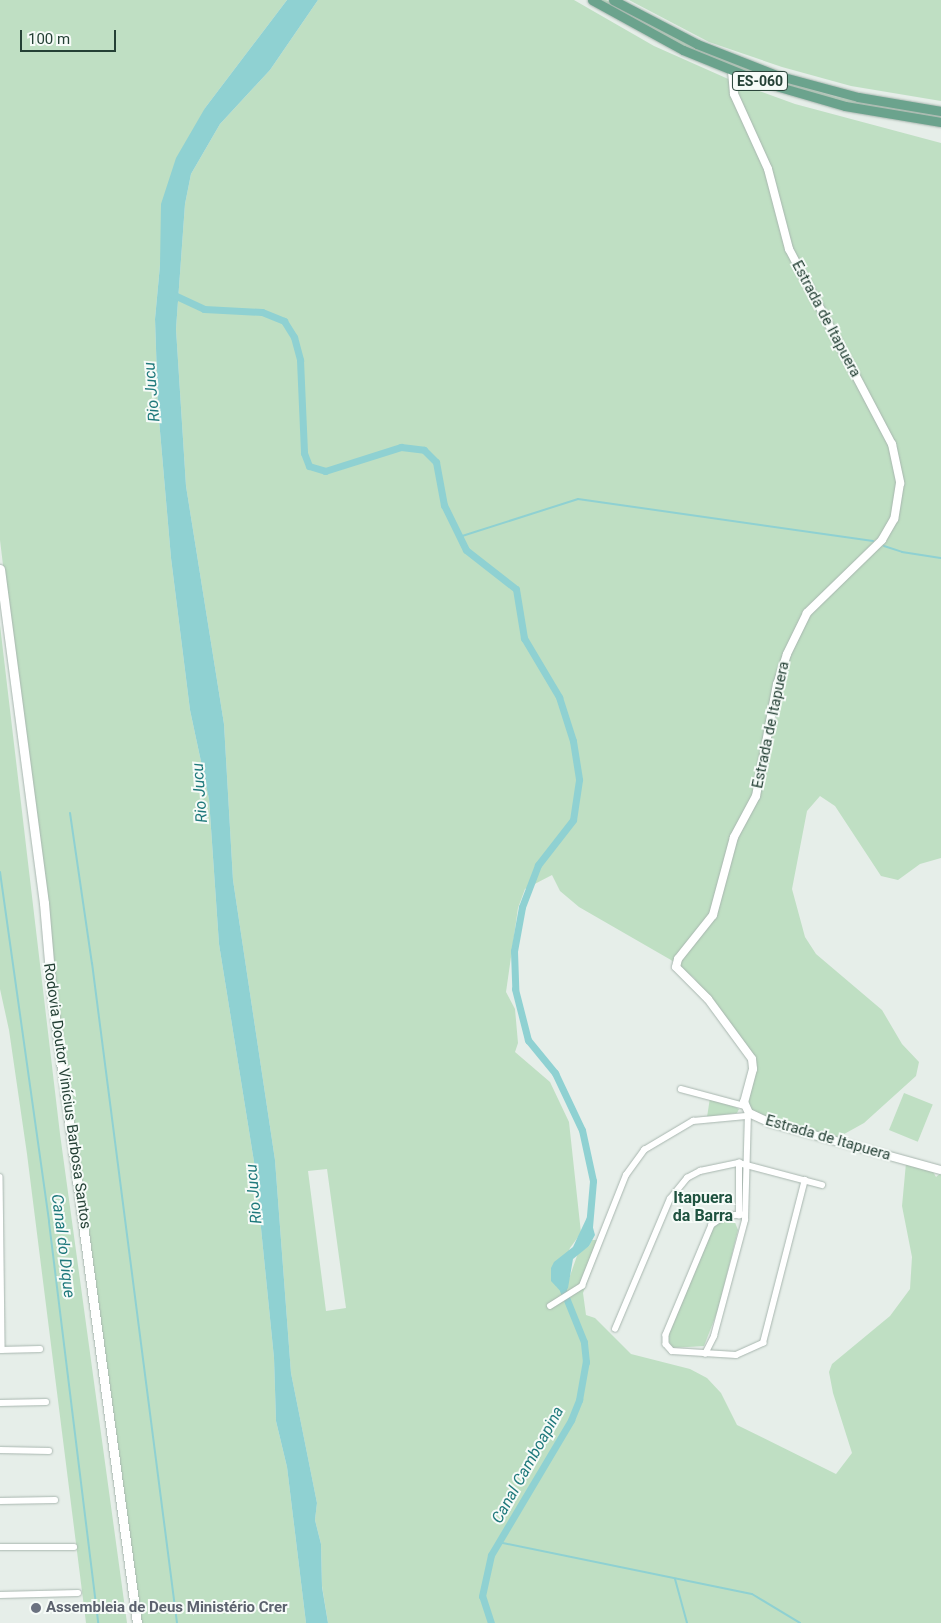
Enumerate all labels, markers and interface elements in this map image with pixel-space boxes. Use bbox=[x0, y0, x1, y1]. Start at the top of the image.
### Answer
scale bar bbox=[22, 20, 119, 52]
text: 100 m bbox=[28, 30, 70, 48]
road number: ES-060 bbox=[731, 70, 789, 92]
street label: Estrada de Itapuera bbox=[788, 258, 864, 380]
water label: Rio Jucu bbox=[140, 361, 164, 423]
street label: Estrada de Itapuera bbox=[749, 660, 793, 790]
water label: Rio Jucu bbox=[188, 762, 212, 824]
street label: Rodovia Doutor Vinícius Barbosa Santos bbox=[39, 962, 95, 1230]
street label: Estrada de Itapuera bbox=[763, 1112, 893, 1164]
water label: Rio Jucu bbox=[242, 1163, 266, 1225]
district label: Itapuera da Barra bbox=[673, 1188, 733, 1226]
water label: Canal do Dique bbox=[47, 1193, 79, 1299]
water label: Canal Camboapina bbox=[488, 1403, 568, 1527]
place label: Assembleia de Deus Ministério Crer bbox=[46, 1599, 288, 1617]
marker: Assembleia de Deus Ministério Crer bbox=[30, 1602, 42, 1614]

